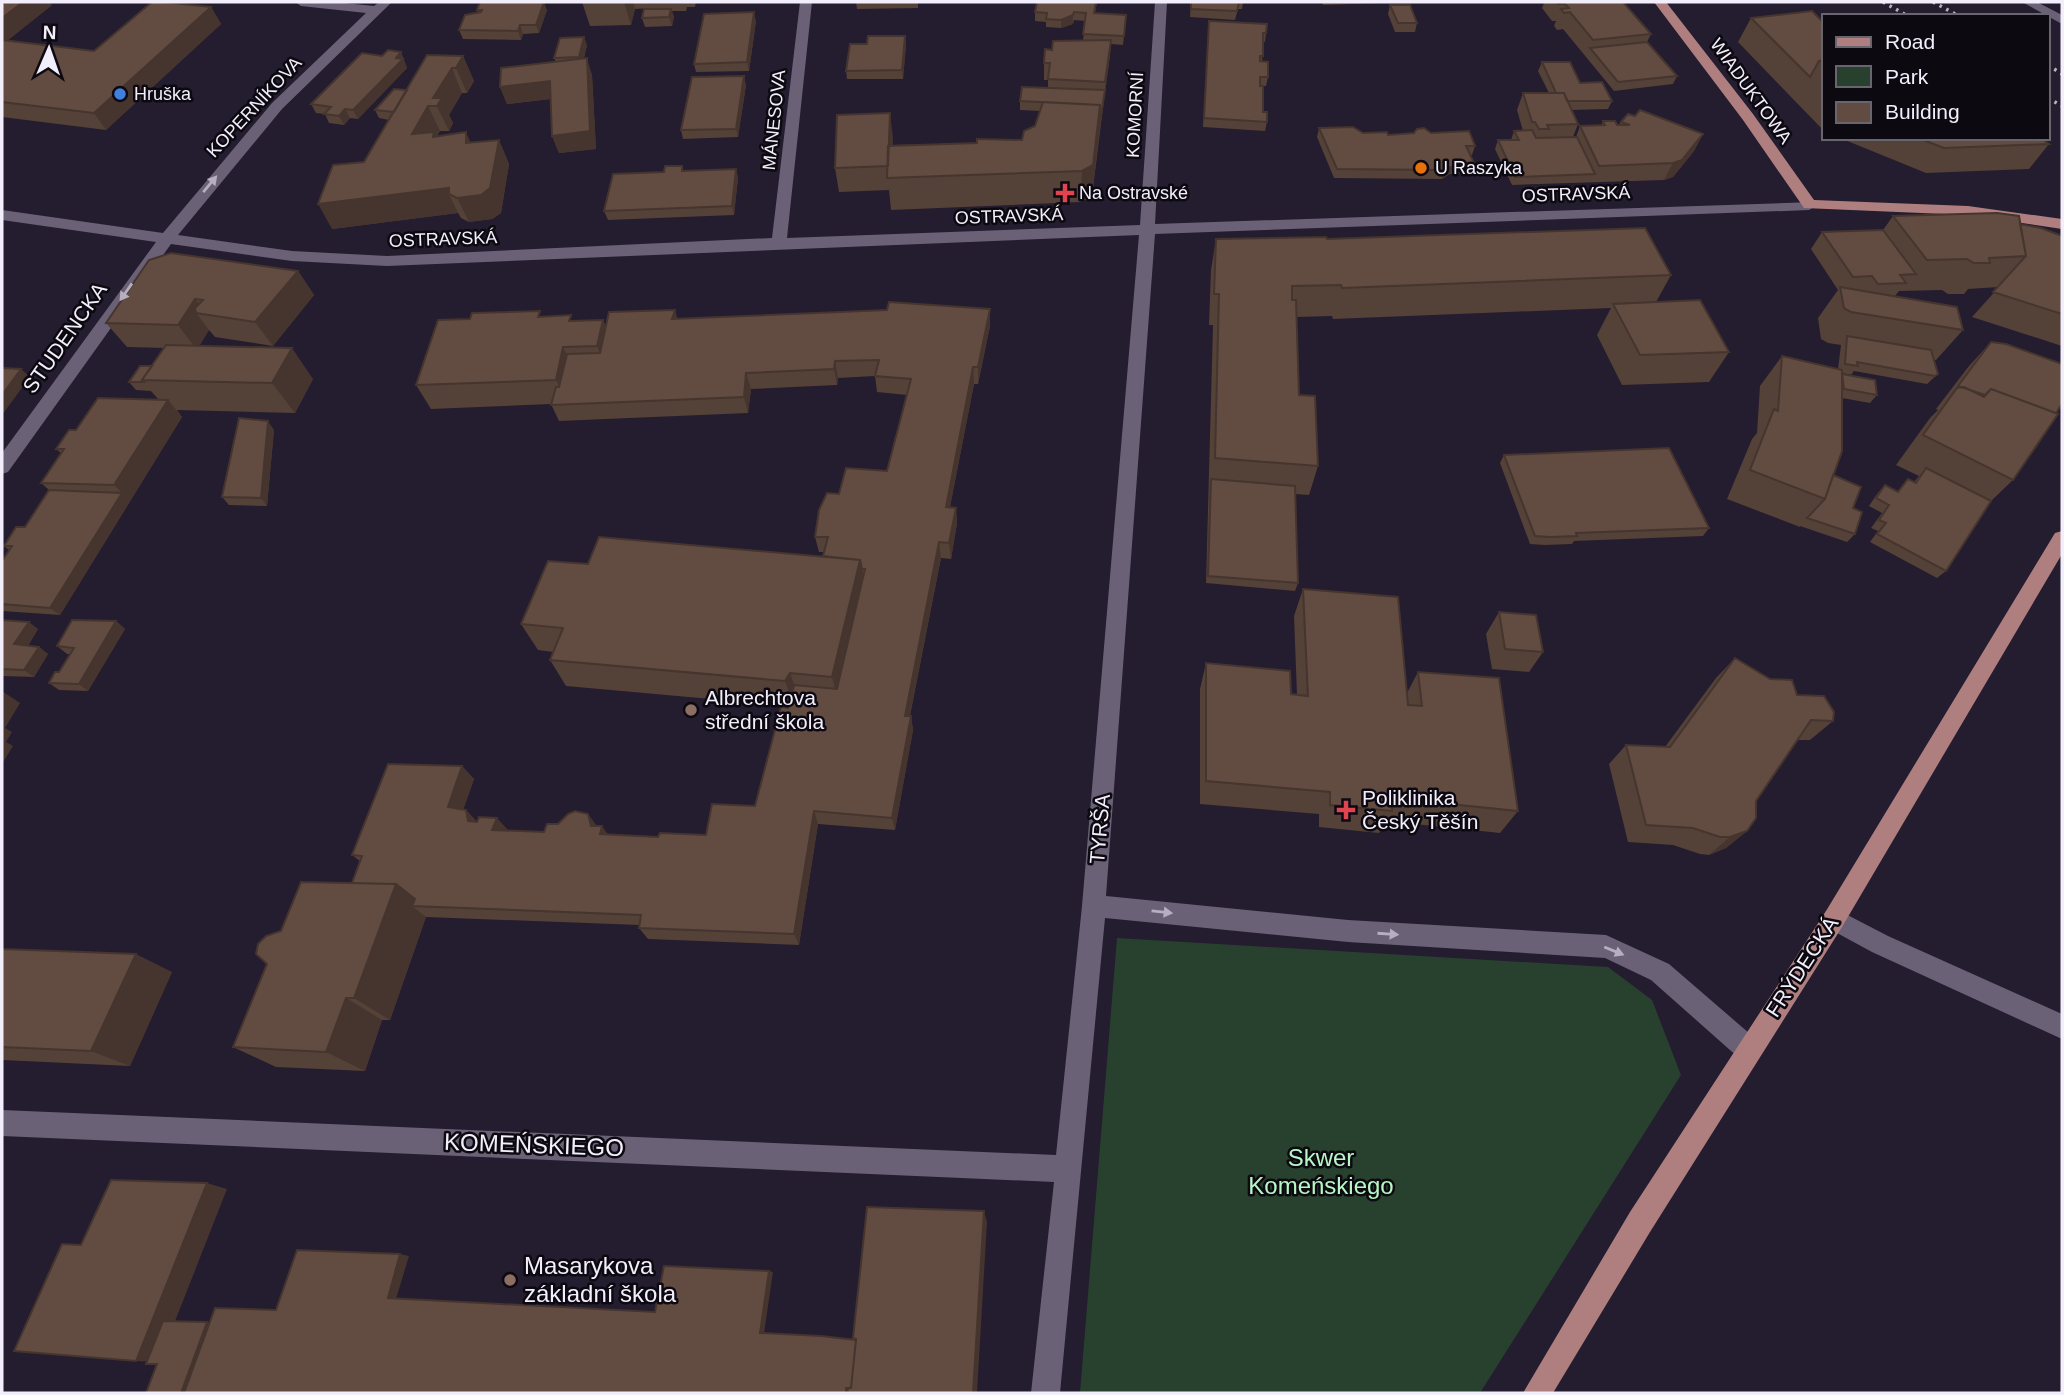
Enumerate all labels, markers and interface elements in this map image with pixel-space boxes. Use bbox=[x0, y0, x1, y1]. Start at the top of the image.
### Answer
north arrow bbox=[14, 14, 84, 84]
legend bbox=[1822, 14, 2050, 140]
text: N bbox=[42, 22, 57, 43]
text: Road bbox=[1885, 30, 1935, 53]
street label: WIADUKTOWA bbox=[1706, 35, 1796, 147]
street label: KOPERNÍKOVA bbox=[202, 53, 306, 161]
text: Park bbox=[1885, 65, 1929, 88]
street label: MÁNESOVA bbox=[759, 69, 789, 171]
street label: KOMORNÍ bbox=[1123, 72, 1147, 158]
place label: Hruška bbox=[134, 84, 192, 104]
marker: Hruška bbox=[112, 86, 128, 102]
text: Building bbox=[1885, 100, 1960, 123]
place label: U Raszyka bbox=[1435, 158, 1523, 178]
marker: U Raszyka bbox=[1413, 160, 1429, 176]
one-way arrow bbox=[202, 176, 217, 193]
street label: OSTRAVSKÁ bbox=[1521, 182, 1631, 206]
place label: Na Ostravské bbox=[1079, 183, 1188, 203]
marker: Na Ostravské bbox=[1057, 185, 1073, 201]
street label: OSTRAVSKÁ bbox=[954, 204, 1064, 228]
street label: OSTRAVSKÁ bbox=[388, 227, 498, 251]
street label: STUDENCKA bbox=[18, 278, 111, 397]
one-way arrow bbox=[119, 283, 133, 301]
place label: Albrechtova střední škola bbox=[705, 686, 824, 733]
marker: Albrechtova střední škola bbox=[683, 702, 699, 718]
place label: Poliklinika Český Těšín bbox=[1362, 786, 1478, 833]
street label: TYRŠA bbox=[1085, 793, 1114, 865]
marker: Poliklinika Český Těšín bbox=[1336, 800, 1356, 820]
one-way arrow bbox=[1151, 907, 1173, 918]
street label: FRÝDECKÁ bbox=[1761, 913, 1842, 1021]
one-way arrow bbox=[1377, 928, 1399, 939]
one-way arrow bbox=[1604, 946, 1625, 957]
street label: KOMEŃSKIEGO bbox=[444, 1128, 624, 1161]
park label: Skwer Komeńskiego bbox=[1248, 1144, 1394, 1199]
place label: Masarykova základní škola bbox=[524, 1252, 677, 1307]
marker: Masarykova základní škola bbox=[502, 1272, 518, 1288]

